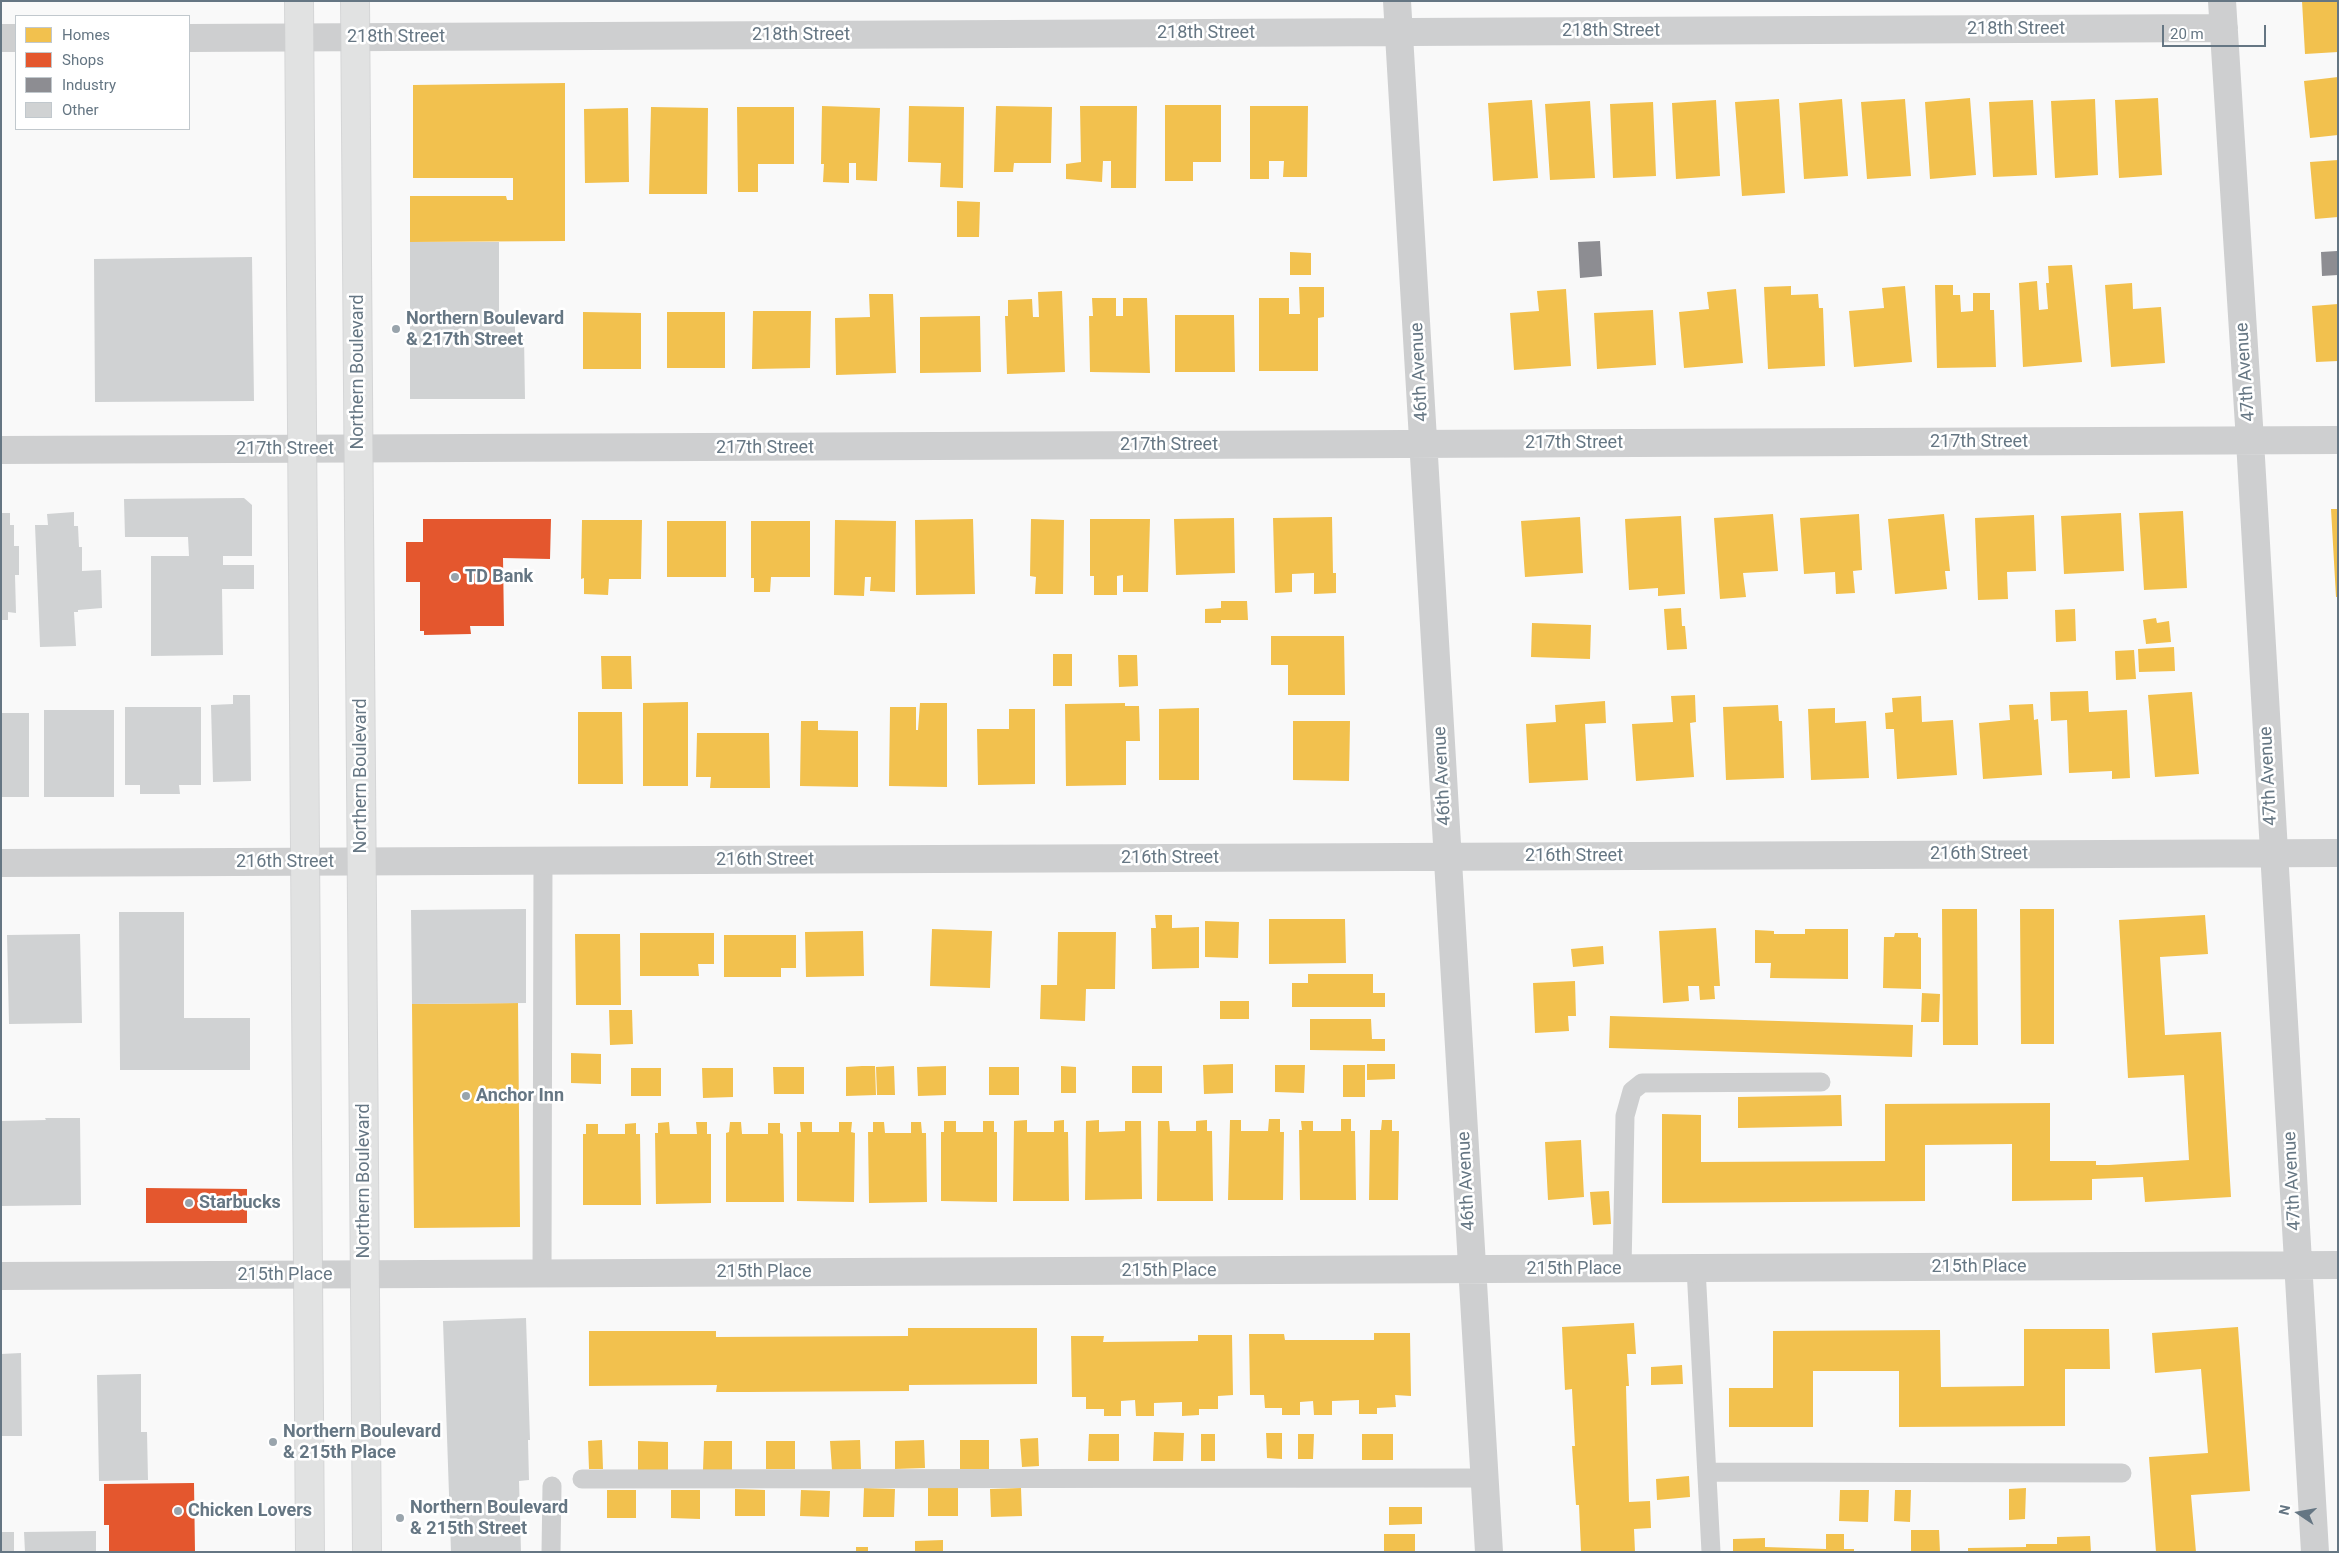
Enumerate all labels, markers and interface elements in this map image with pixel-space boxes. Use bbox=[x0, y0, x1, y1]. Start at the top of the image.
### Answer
legend bbox=[15, 15, 190, 130]
scale bar bbox=[2164, 15, 2268, 47]
street label: 218th Street bbox=[1967, 18, 2065, 40]
street label: 218th Street bbox=[1562, 20, 1660, 42]
street label: 218th Street bbox=[1157, 22, 1255, 44]
street label: 218th Street bbox=[752, 24, 850, 46]
text: 20 m bbox=[2170, 25, 2204, 43]
text: Homes bbox=[62, 26, 110, 44]
street label: 218th Street bbox=[347, 26, 445, 48]
text: Shops bbox=[62, 51, 104, 69]
text: Industry bbox=[62, 76, 116, 94]
text: Other bbox=[62, 101, 99, 119]
street label: Northern Boulevard bbox=[347, 294, 369, 450]
place label: Northern Boulevard & 217th Street bbox=[406, 308, 564, 350]
street label: 46th Avenue bbox=[1407, 322, 1433, 422]
street label: 47th Avenue bbox=[2232, 322, 2260, 422]
marker: Northern Boulevard & 217th Street bbox=[390, 323, 402, 335]
street label: 217th Street bbox=[1930, 431, 2028, 453]
street label: 217th Street bbox=[1525, 432, 1623, 454]
street label: 217th Street bbox=[1120, 434, 1218, 456]
street label: 217th Street bbox=[716, 437, 814, 459]
street label: 217th Street bbox=[236, 438, 334, 460]
place label: TD Bank bbox=[465, 566, 533, 588]
marker: TD Bank bbox=[449, 571, 461, 583]
street label: Northern Boulevard bbox=[350, 698, 372, 854]
street label: 46th Avenue bbox=[1430, 726, 1456, 826]
street label: 47th Avenue bbox=[2256, 726, 2282, 826]
street label: 216th Street bbox=[1930, 843, 2028, 865]
street label: 216th Street bbox=[1525, 845, 1623, 867]
street label: 216th Street bbox=[1121, 847, 1219, 869]
street label: 216th Street bbox=[716, 849, 814, 871]
street label: 216th Street bbox=[236, 851, 334, 873]
place label: Anchor Inn bbox=[476, 1085, 564, 1107]
marker: Anchor Inn bbox=[460, 1090, 472, 1102]
street label: Northern Boulevard bbox=[353, 1103, 375, 1259]
street label: 46th Avenue bbox=[1454, 1131, 1480, 1231]
street label: 47th Avenue bbox=[2280, 1131, 2306, 1231]
place label: Starbucks bbox=[199, 1192, 281, 1214]
marker: Starbucks bbox=[183, 1197, 195, 1209]
street label: 215th Place bbox=[1931, 1256, 2027, 1278]
street label: 215th Place bbox=[1526, 1258, 1622, 1280]
street label: 215th Place bbox=[1121, 1260, 1217, 1282]
street label: 215th Place bbox=[716, 1261, 812, 1283]
street label: 215th Place bbox=[237, 1264, 333, 1286]
place label: Northern Boulevard & 215th Place bbox=[283, 1421, 441, 1464]
marker: Northern Boulevard & 215th Place bbox=[267, 1436, 279, 1448]
north arrow bbox=[2274, 1488, 2324, 1538]
place label: Northern Boulevard & 215th Street bbox=[410, 1497, 568, 1540]
place label: Chicken Lovers bbox=[188, 1500, 312, 1522]
text: N bbox=[2275, 1503, 2293, 1516]
marker: Chicken Lovers bbox=[172, 1505, 184, 1517]
marker: Northern Boulevard & 215th Street bbox=[394, 1512, 406, 1524]

